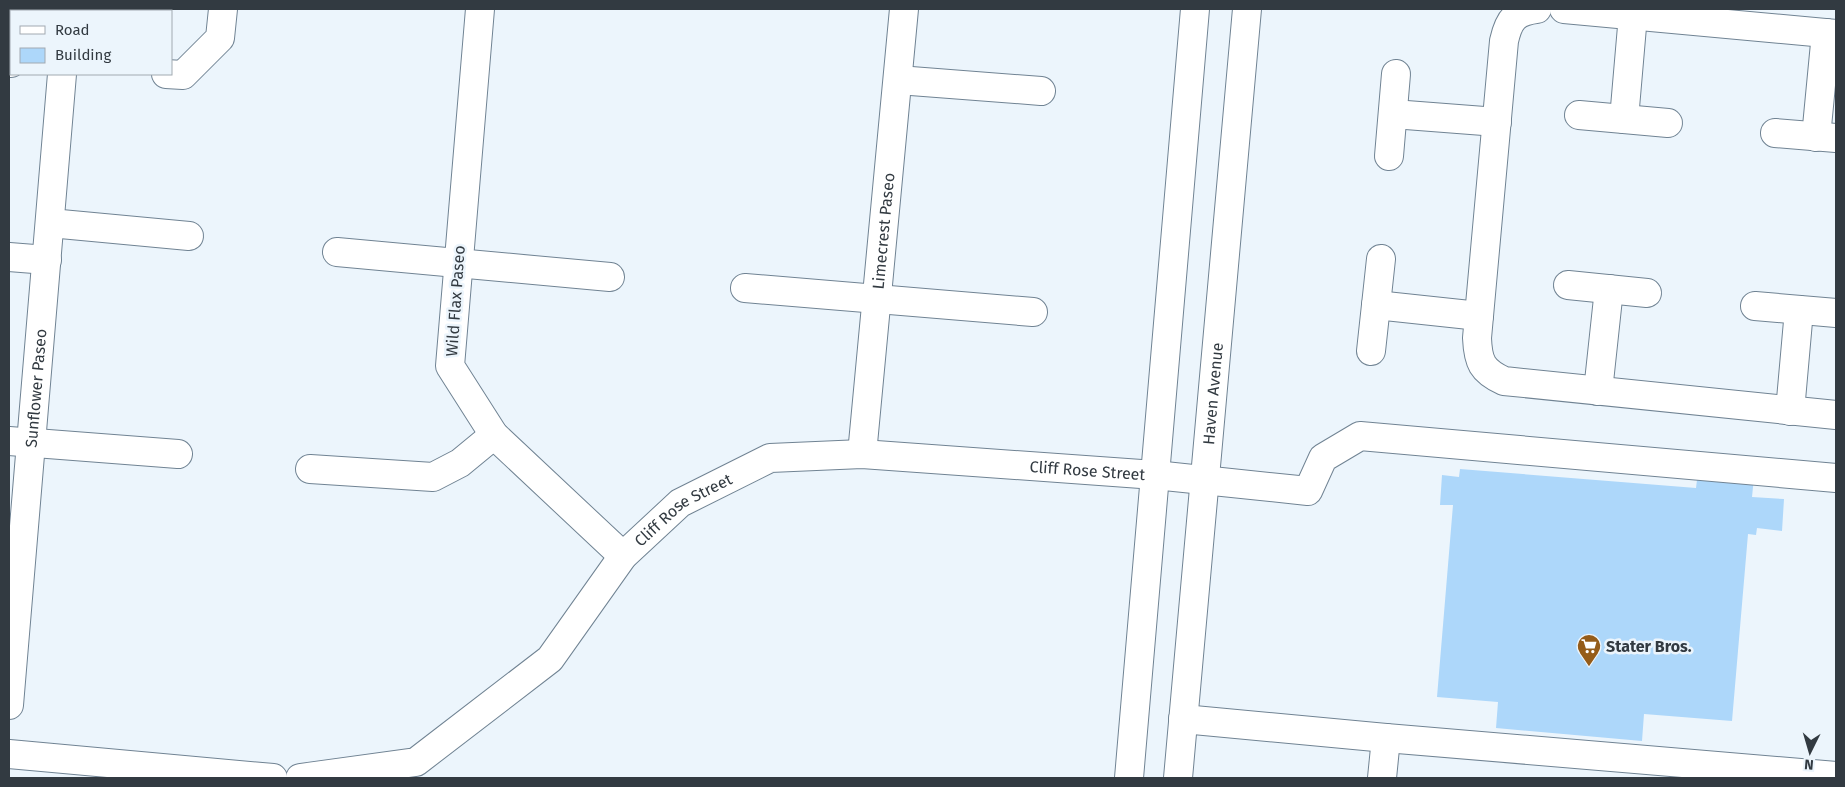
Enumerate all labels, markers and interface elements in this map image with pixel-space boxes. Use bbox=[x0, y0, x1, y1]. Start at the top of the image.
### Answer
legend bbox=[10, 10, 172, 75]
text: Road bbox=[55, 21, 90, 39]
text: Building bbox=[55, 46, 111, 64]
street label: Limecrest Paseo bbox=[869, 172, 899, 290]
street label: Wild Flax Paseo bbox=[442, 245, 469, 357]
street label: Sunflower Paseo bbox=[22, 328, 51, 448]
street label: Haven Avenue bbox=[1199, 342, 1227, 446]
street label: Cliff Rose Street bbox=[1029, 457, 1146, 484]
street label: Cliff Rose Street bbox=[631, 469, 735, 551]
supermarket icon: Stater Bros. bbox=[1576, 633, 1602, 667]
place label: Stater Bros. bbox=[1606, 637, 1692, 656]
north arrow bbox=[1785, 727, 1835, 777]
text: N bbox=[1804, 756, 1814, 773]

